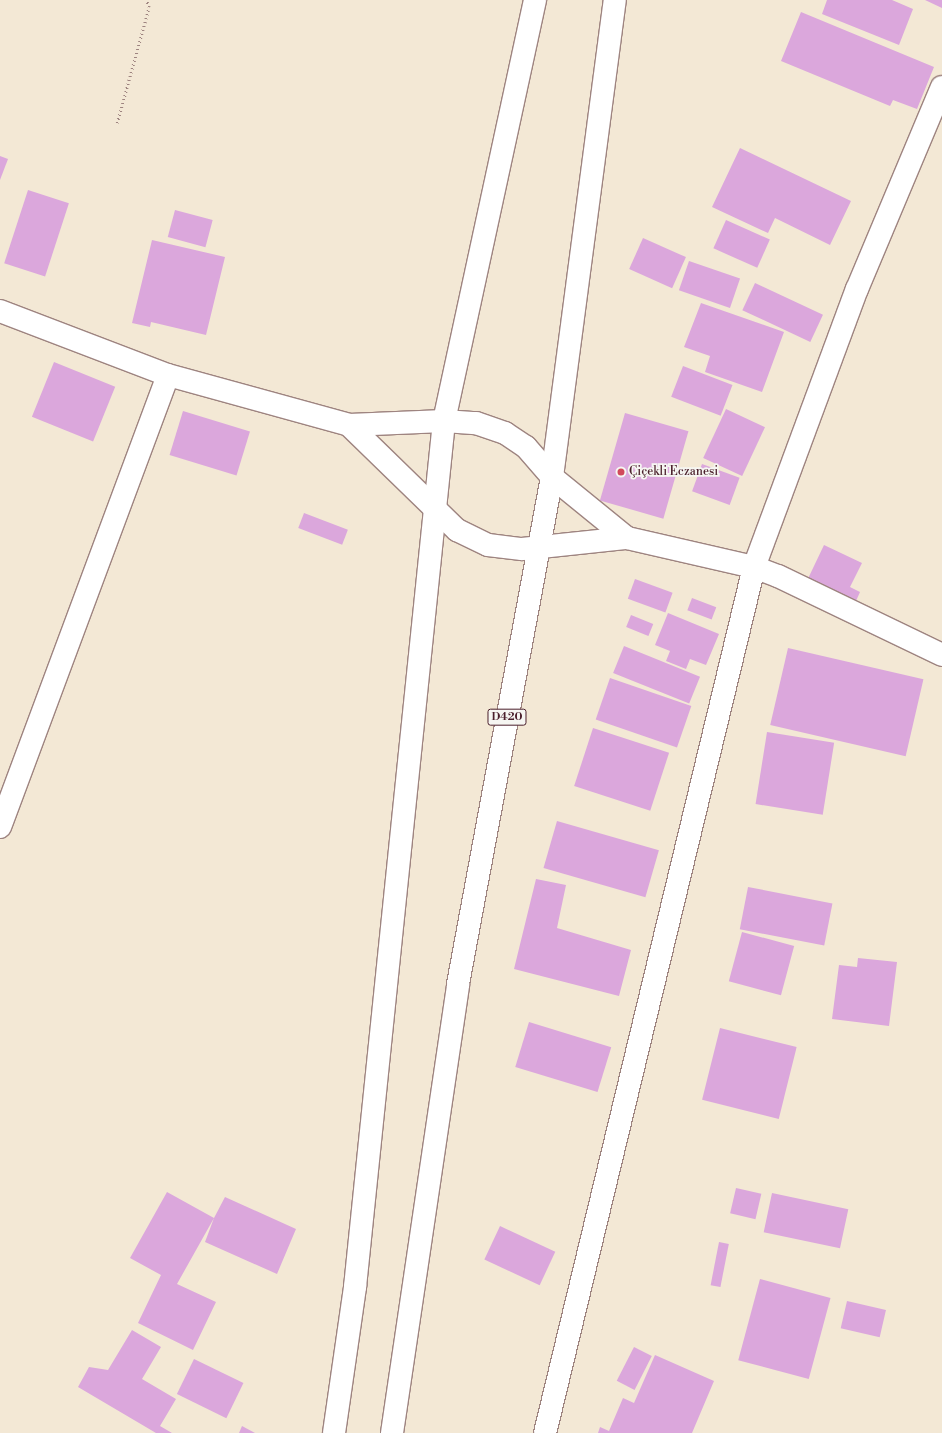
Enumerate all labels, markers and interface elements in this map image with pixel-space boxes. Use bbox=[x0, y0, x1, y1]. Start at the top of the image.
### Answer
place label: Çiçekli Eczanesi bbox=[629, 465, 718, 479]
marker: Çiçekli Eczanesi bbox=[616, 467, 626, 477]
road number: D420 bbox=[487, 708, 527, 726]

